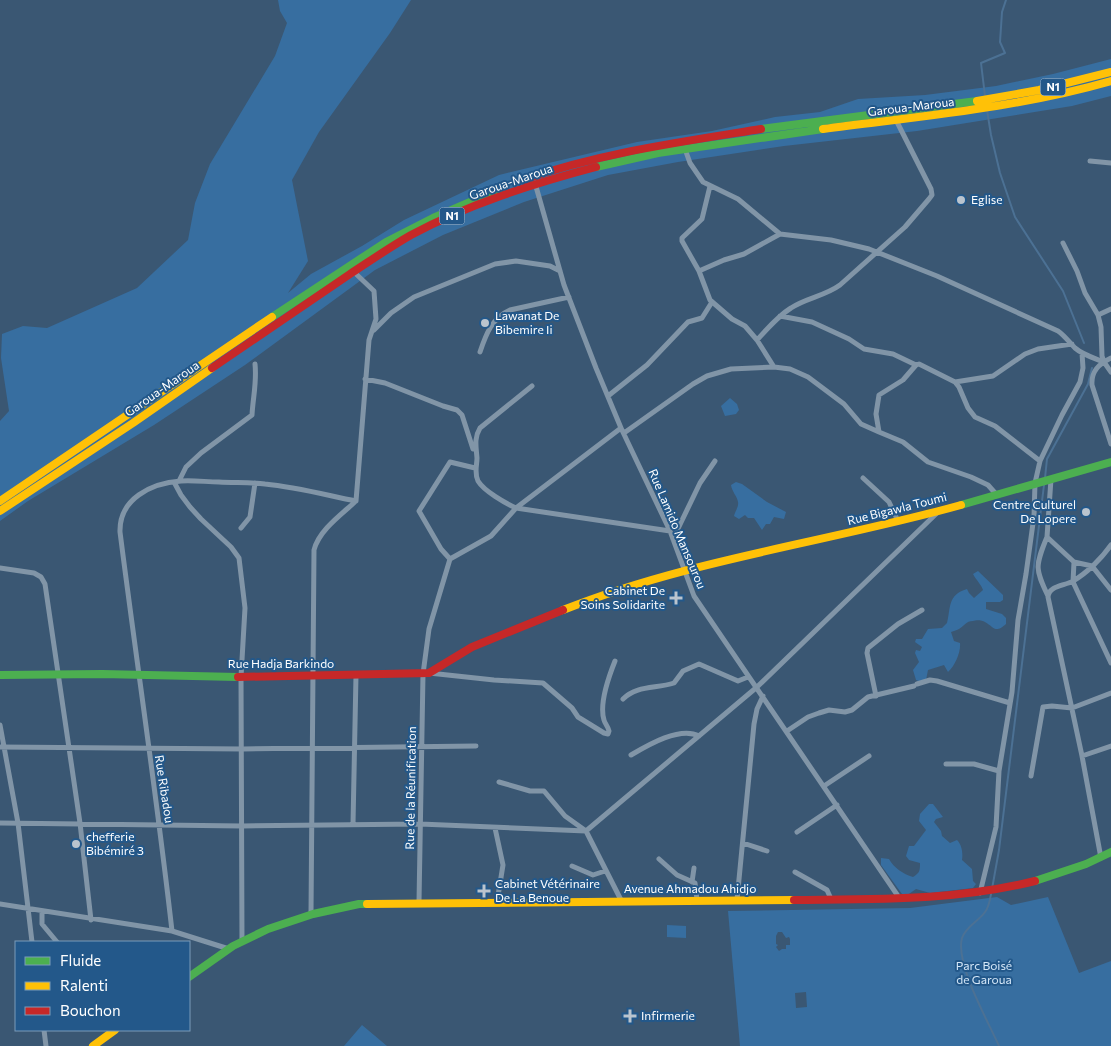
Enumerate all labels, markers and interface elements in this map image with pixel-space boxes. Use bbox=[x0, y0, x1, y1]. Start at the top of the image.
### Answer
road number: N1 bbox=[1040, 78, 1066, 95]
street label: Garoua-Maroua bbox=[867, 94, 955, 118]
street label: Garoua-Maroua bbox=[467, 160, 554, 202]
place label: Eglise bbox=[971, 192, 1003, 206]
marker: Eglise bbox=[955, 194, 967, 206]
road number: N1 bbox=[440, 208, 464, 225]
place label: Lawanat De Bibemire Ii bbox=[495, 308, 559, 336]
marker: Lawanat De Bibemire Ii bbox=[479, 317, 491, 329]
street label: Garoua-Maroua bbox=[122, 357, 201, 419]
street label: Rue Lamido Mansourou bbox=[646, 467, 710, 591]
street label: Rue Bigawla Toumi bbox=[846, 489, 948, 527]
place label: Centre Culturel De Lopere bbox=[993, 497, 1076, 525]
marker: Centre Culturel De Lopere bbox=[1080, 506, 1092, 518]
place label: Cabinet De Soins Solidarite bbox=[580, 583, 665, 611]
marker: Cabinet De Soins Solidarite bbox=[669, 591, 683, 605]
street label: Rue Hadja Barkindo bbox=[228, 656, 334, 670]
street label: Rue de la Réunification bbox=[402, 726, 418, 850]
street label: Rue Ribadou bbox=[153, 754, 177, 824]
place label: chefferie Bibémiré 3 bbox=[86, 829, 144, 857]
marker: chefferie Bibémiré 3 bbox=[70, 838, 82, 850]
place label: Cabinet Vétérinaire De La Benoue bbox=[495, 876, 600, 904]
street label: Avenue Ahmadou Ahidjo bbox=[624, 881, 756, 895]
marker: Cabinet Vétérinaire De La Benoue bbox=[477, 884, 491, 898]
legend bbox=[15, 941, 190, 1031]
text: Fluide bbox=[60, 951, 101, 969]
park label: Parc Boisé de Garoua bbox=[956, 958, 1012, 986]
text: Ralenti bbox=[60, 976, 108, 994]
text: Bouchon bbox=[60, 1001, 121, 1019]
place label: Infirmerie bbox=[641, 1008, 695, 1022]
marker: Infirmerie bbox=[623, 1009, 637, 1023]

